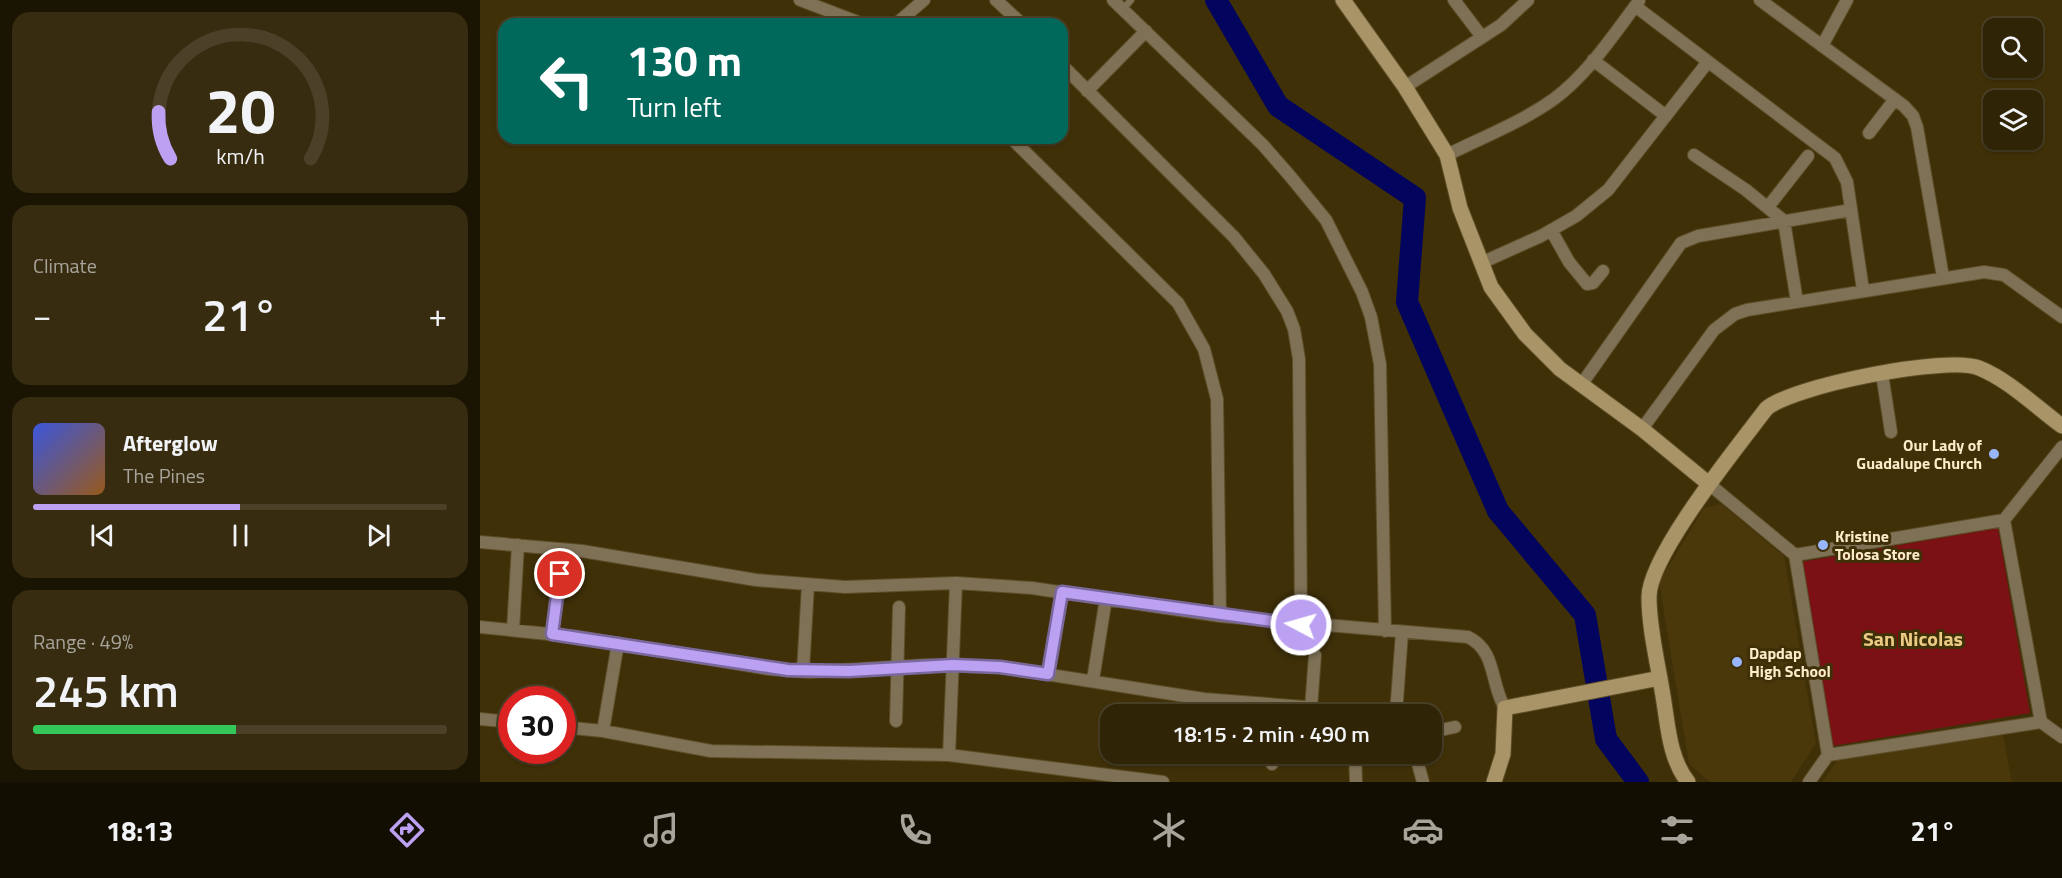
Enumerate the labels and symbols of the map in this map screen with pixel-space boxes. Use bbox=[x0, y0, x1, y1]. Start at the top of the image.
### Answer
place label: Our Lady of Guadalupe Church bbox=[1856, 433, 1982, 475]
marker: Our Lady of Guadalupe Church bbox=[1987, 447, 2001, 461]
place label: Kristine Tolosa Store bbox=[1835, 524, 1920, 566]
marker: Kristine Tolosa Store bbox=[1816, 538, 1830, 552]
pin bbox=[534, 548, 585, 599]
position arrow bbox=[1269, 593, 1333, 657]
district label: San Nicolas bbox=[1863, 623, 1963, 654]
place label: Dapdap High School bbox=[1749, 641, 1831, 683]
marker: Dapdap High School bbox=[1730, 655, 1744, 669]
speed limit sign: 30 bbox=[498, 686, 576, 764]

